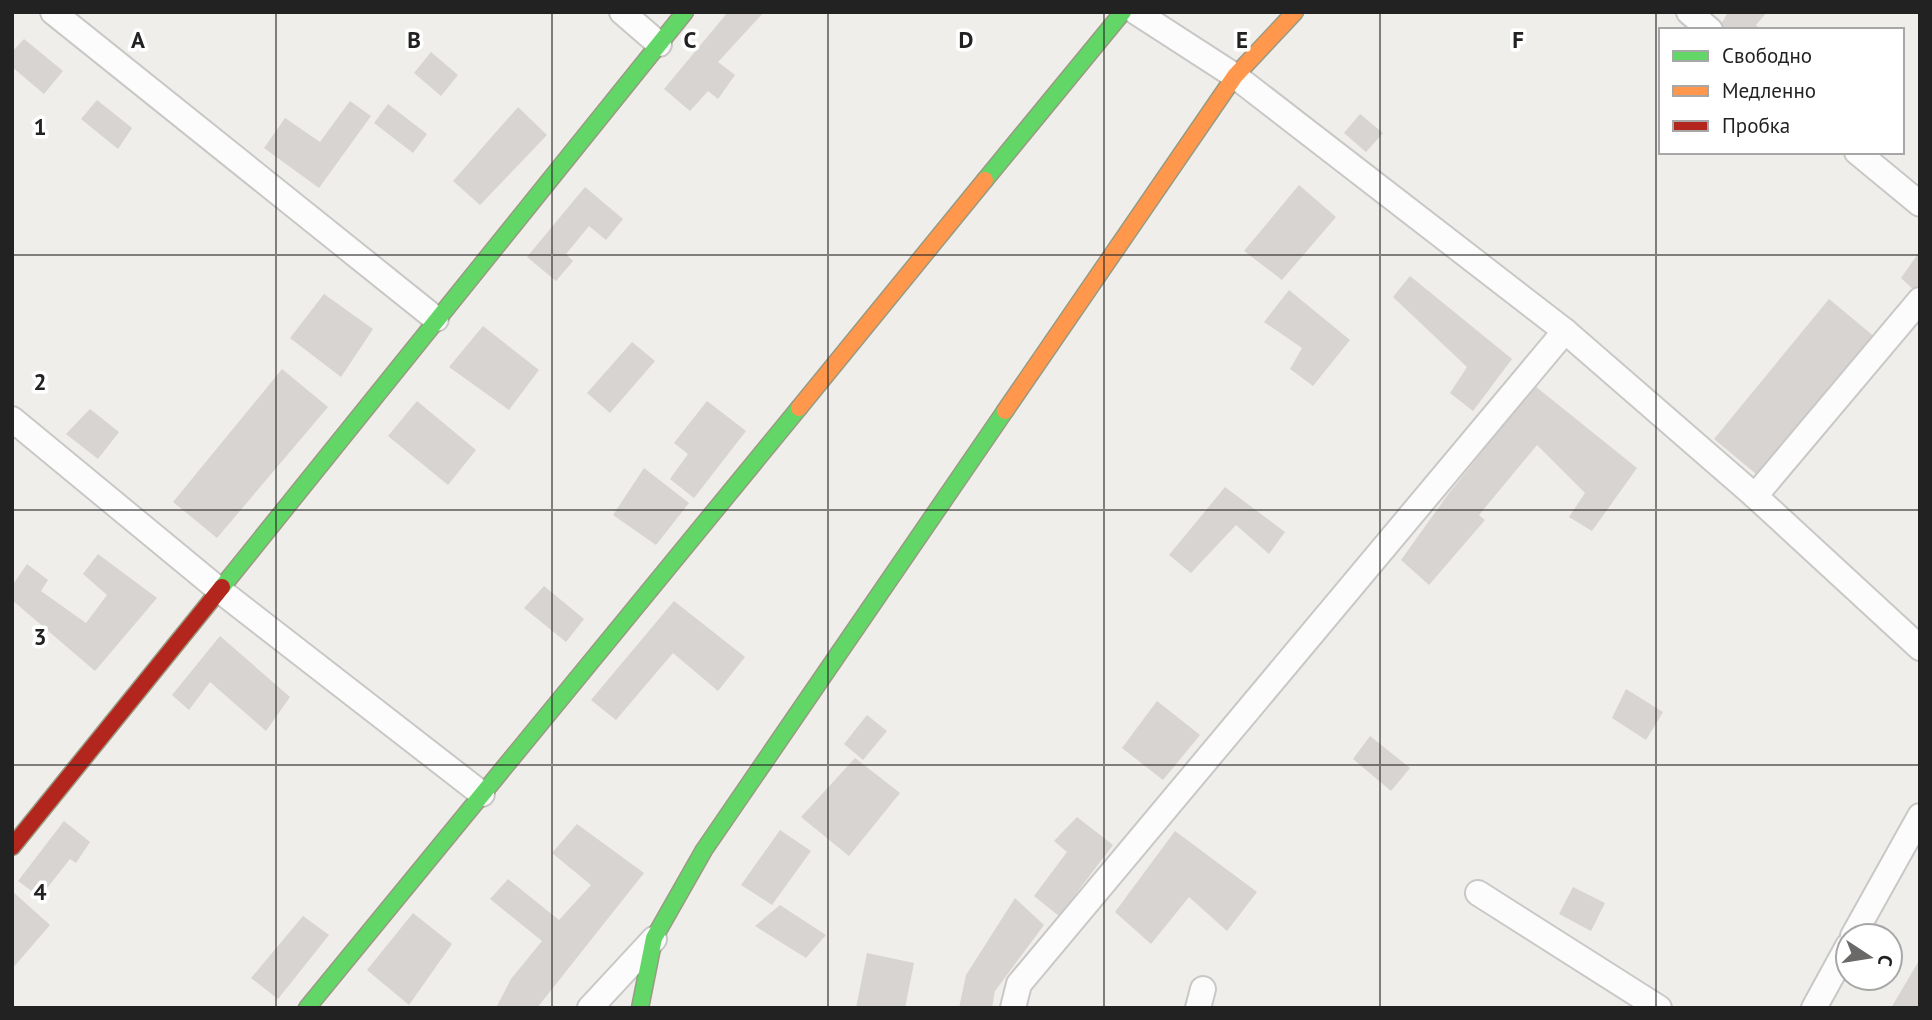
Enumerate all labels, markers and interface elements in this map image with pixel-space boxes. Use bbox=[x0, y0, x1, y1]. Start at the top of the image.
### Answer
text: A bbox=[131, 25, 145, 54]
text: B bbox=[407, 25, 421, 54]
text: C bbox=[684, 25, 697, 54]
text: D bbox=[959, 25, 973, 54]
text: E bbox=[1236, 25, 1248, 54]
text: F bbox=[1512, 25, 1524, 54]
legend bbox=[1659, 28, 1904, 154]
text: Свободно bbox=[1722, 42, 1812, 69]
text: Медленно bbox=[1722, 77, 1816, 104]
text: 1 bbox=[33, 112, 47, 141]
text: Пробка bbox=[1722, 112, 1790, 139]
text: 2 bbox=[33, 367, 47, 396]
text: 3 bbox=[33, 622, 47, 651]
text: 4 bbox=[33, 877, 47, 906]
north arrow bbox=[1834, 922, 1904, 992]
text: С bbox=[1873, 953, 1898, 969]

